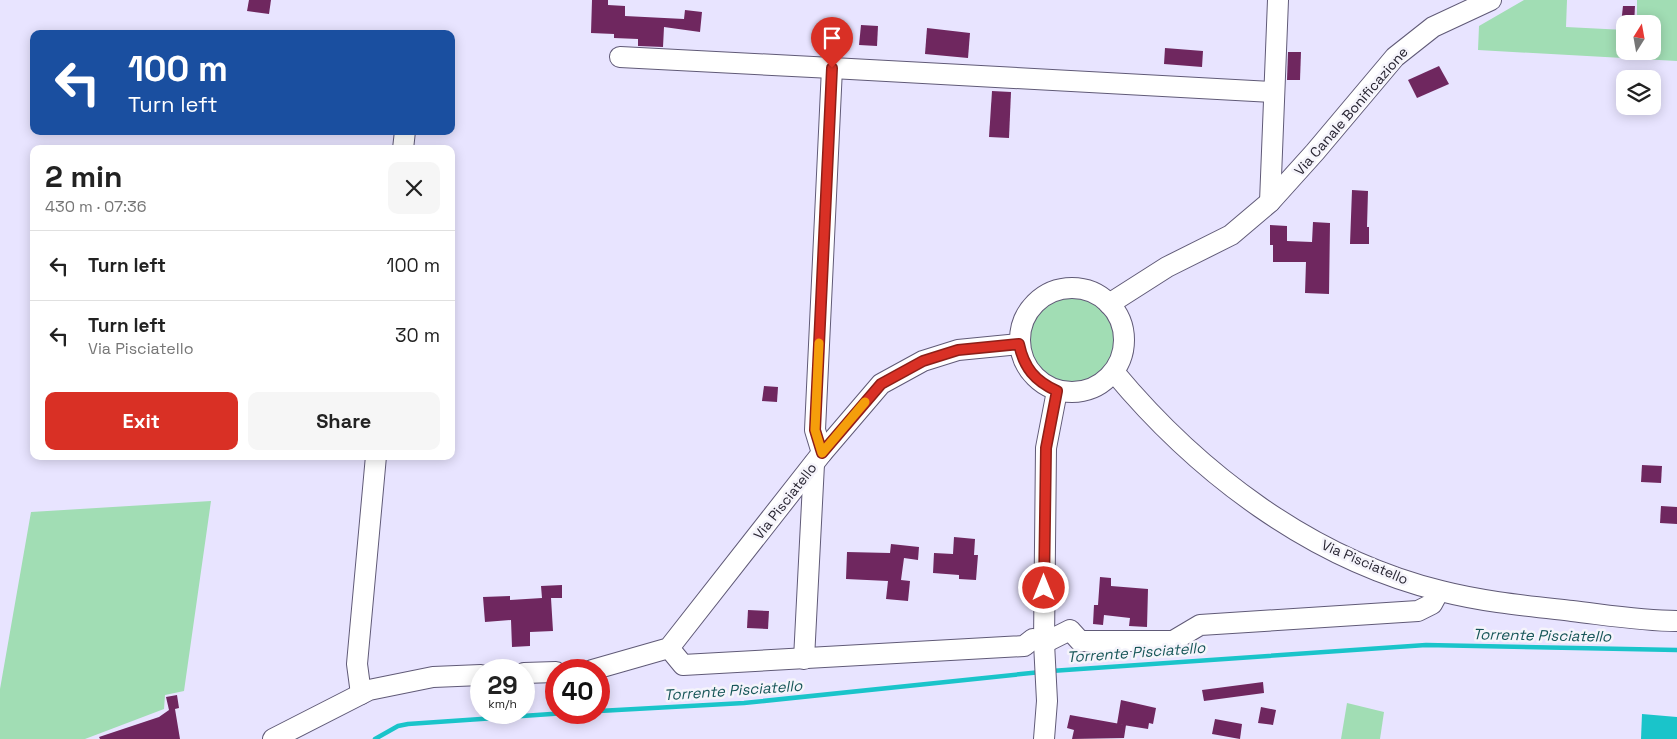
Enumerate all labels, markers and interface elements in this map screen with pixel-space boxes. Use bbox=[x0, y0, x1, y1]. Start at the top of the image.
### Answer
north arrow bbox=[1616, 15, 1661, 60]
map controls bbox=[1616, 15, 1661, 115]
pin bbox=[811, 17, 853, 68]
icon: arrive bbox=[818, 24, 846, 52]
street label: Via Canale Bonificazione bbox=[1290, 43, 1412, 179]
text: 100 m bbox=[128, 47, 228, 91]
icon: left bbox=[45, 50, 110, 115]
button: layers bbox=[1616, 70, 1661, 115]
text: Turn left bbox=[128, 90, 218, 118]
text: 2 min bbox=[45, 157, 123, 196]
button: close bbox=[388, 162, 440, 214]
text: 430 m · 07:36 bbox=[45, 196, 147, 217]
icon: left bbox=[45, 252, 73, 280]
text: Turn left bbox=[88, 253, 166, 278]
text: 100 m bbox=[386, 253, 440, 278]
text: Turn left bbox=[88, 313, 166, 338]
icon: left bbox=[45, 322, 73, 350]
text: 30 m bbox=[395, 323, 440, 348]
text: Via Pisciatello bbox=[88, 338, 194, 359]
button: Exit bbox=[45, 392, 238, 450]
button: Share bbox=[248, 392, 440, 450]
street label: Via Pisciatello bbox=[749, 459, 821, 543]
street label: Via Pisciatello bbox=[1319, 536, 1411, 588]
position arrow bbox=[1017, 561, 1069, 613]
water label: Torrente Pisciatello bbox=[1473, 624, 1612, 646]
water label: Torrente Pisciatello bbox=[1066, 638, 1206, 666]
speed limit sign: 40 bbox=[545, 659, 610, 724]
text: 29 bbox=[487, 669, 518, 701]
water label: Torrente Pisciatello bbox=[663, 676, 803, 704]
text: km/h bbox=[488, 696, 517, 712]

